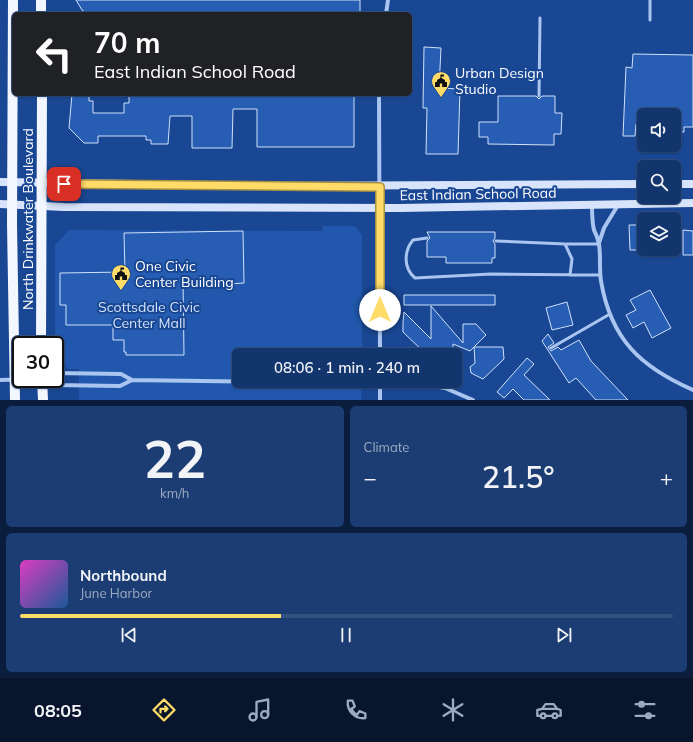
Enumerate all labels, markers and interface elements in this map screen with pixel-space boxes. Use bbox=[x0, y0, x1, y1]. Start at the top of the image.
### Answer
text: 70 m bbox=[94, 25, 160, 60]
icon: left bbox=[28, 28, 80, 80]
text: East Indian School Road bbox=[94, 60, 296, 83]
place label: Urban Design Studio bbox=[455, 64, 544, 98]
public building icon: Urban Design Studio bbox=[430, 70, 452, 98]
map controls bbox=[637, 108, 681, 256]
button: sound bbox=[637, 108, 681, 152]
street label: North Drinkwater Boulevard bbox=[19, 128, 37, 310]
button: search bbox=[637, 160, 681, 204]
pin bbox=[47, 167, 81, 201]
icon: arrive bbox=[53, 173, 75, 195]
street label: East Indian School Road bbox=[399, 184, 557, 204]
button: layers bbox=[637, 212, 681, 256]
place label: One Civic Center Building bbox=[135, 257, 234, 291]
public building icon: One Civic Center Building bbox=[110, 263, 132, 291]
position arrow bbox=[359, 289, 401, 331]
park label: Scottsdale Civic Center Mall bbox=[98, 298, 200, 332]
speed limit sign: 30 bbox=[12, 336, 64, 388]
text: 08:06 · 1 min · 240 m bbox=[274, 358, 420, 377]
text: 22 bbox=[144, 426, 206, 491]
text: Climate bbox=[364, 439, 409, 455]
text: 21.5° bbox=[482, 458, 554, 496]
text: − bbox=[364, 464, 377, 492]
text: + bbox=[660, 464, 673, 492]
text: km/h bbox=[160, 485, 189, 501]
text: Northbound bbox=[80, 566, 167, 585]
text: June Harbor bbox=[80, 585, 152, 601]
icon: previous bbox=[118, 624, 140, 646]
icon: pause bbox=[335, 624, 357, 646]
icon: next bbox=[553, 624, 575, 646]
icon: directions bbox=[150, 696, 178, 724]
icon: music bbox=[246, 696, 274, 724]
icon: phone bbox=[342, 696, 370, 724]
icon: climate bbox=[439, 696, 467, 724]
icon: car bbox=[535, 696, 563, 724]
icon: filters bbox=[631, 696, 659, 724]
text: 08:05 bbox=[34, 699, 82, 722]

